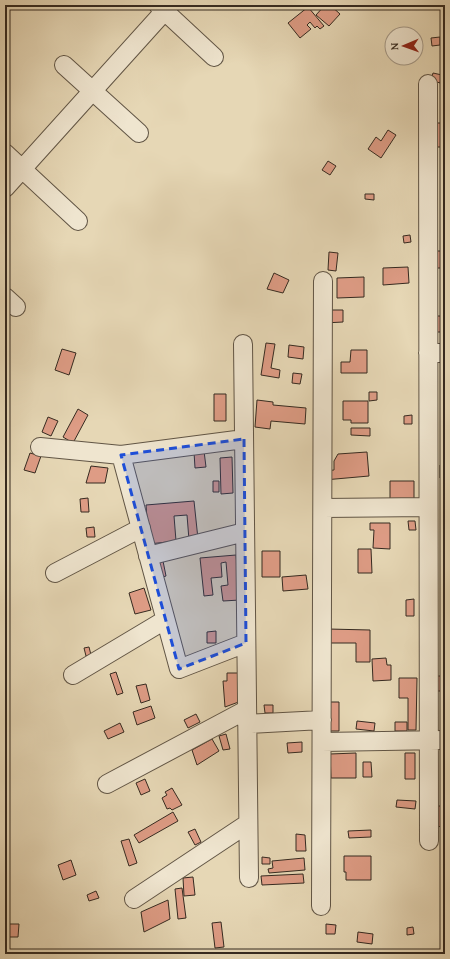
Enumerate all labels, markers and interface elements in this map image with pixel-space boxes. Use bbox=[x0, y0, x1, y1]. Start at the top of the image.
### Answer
north arrow bbox=[384, 26, 424, 66]
text: N bbox=[386, 42, 402, 50]

